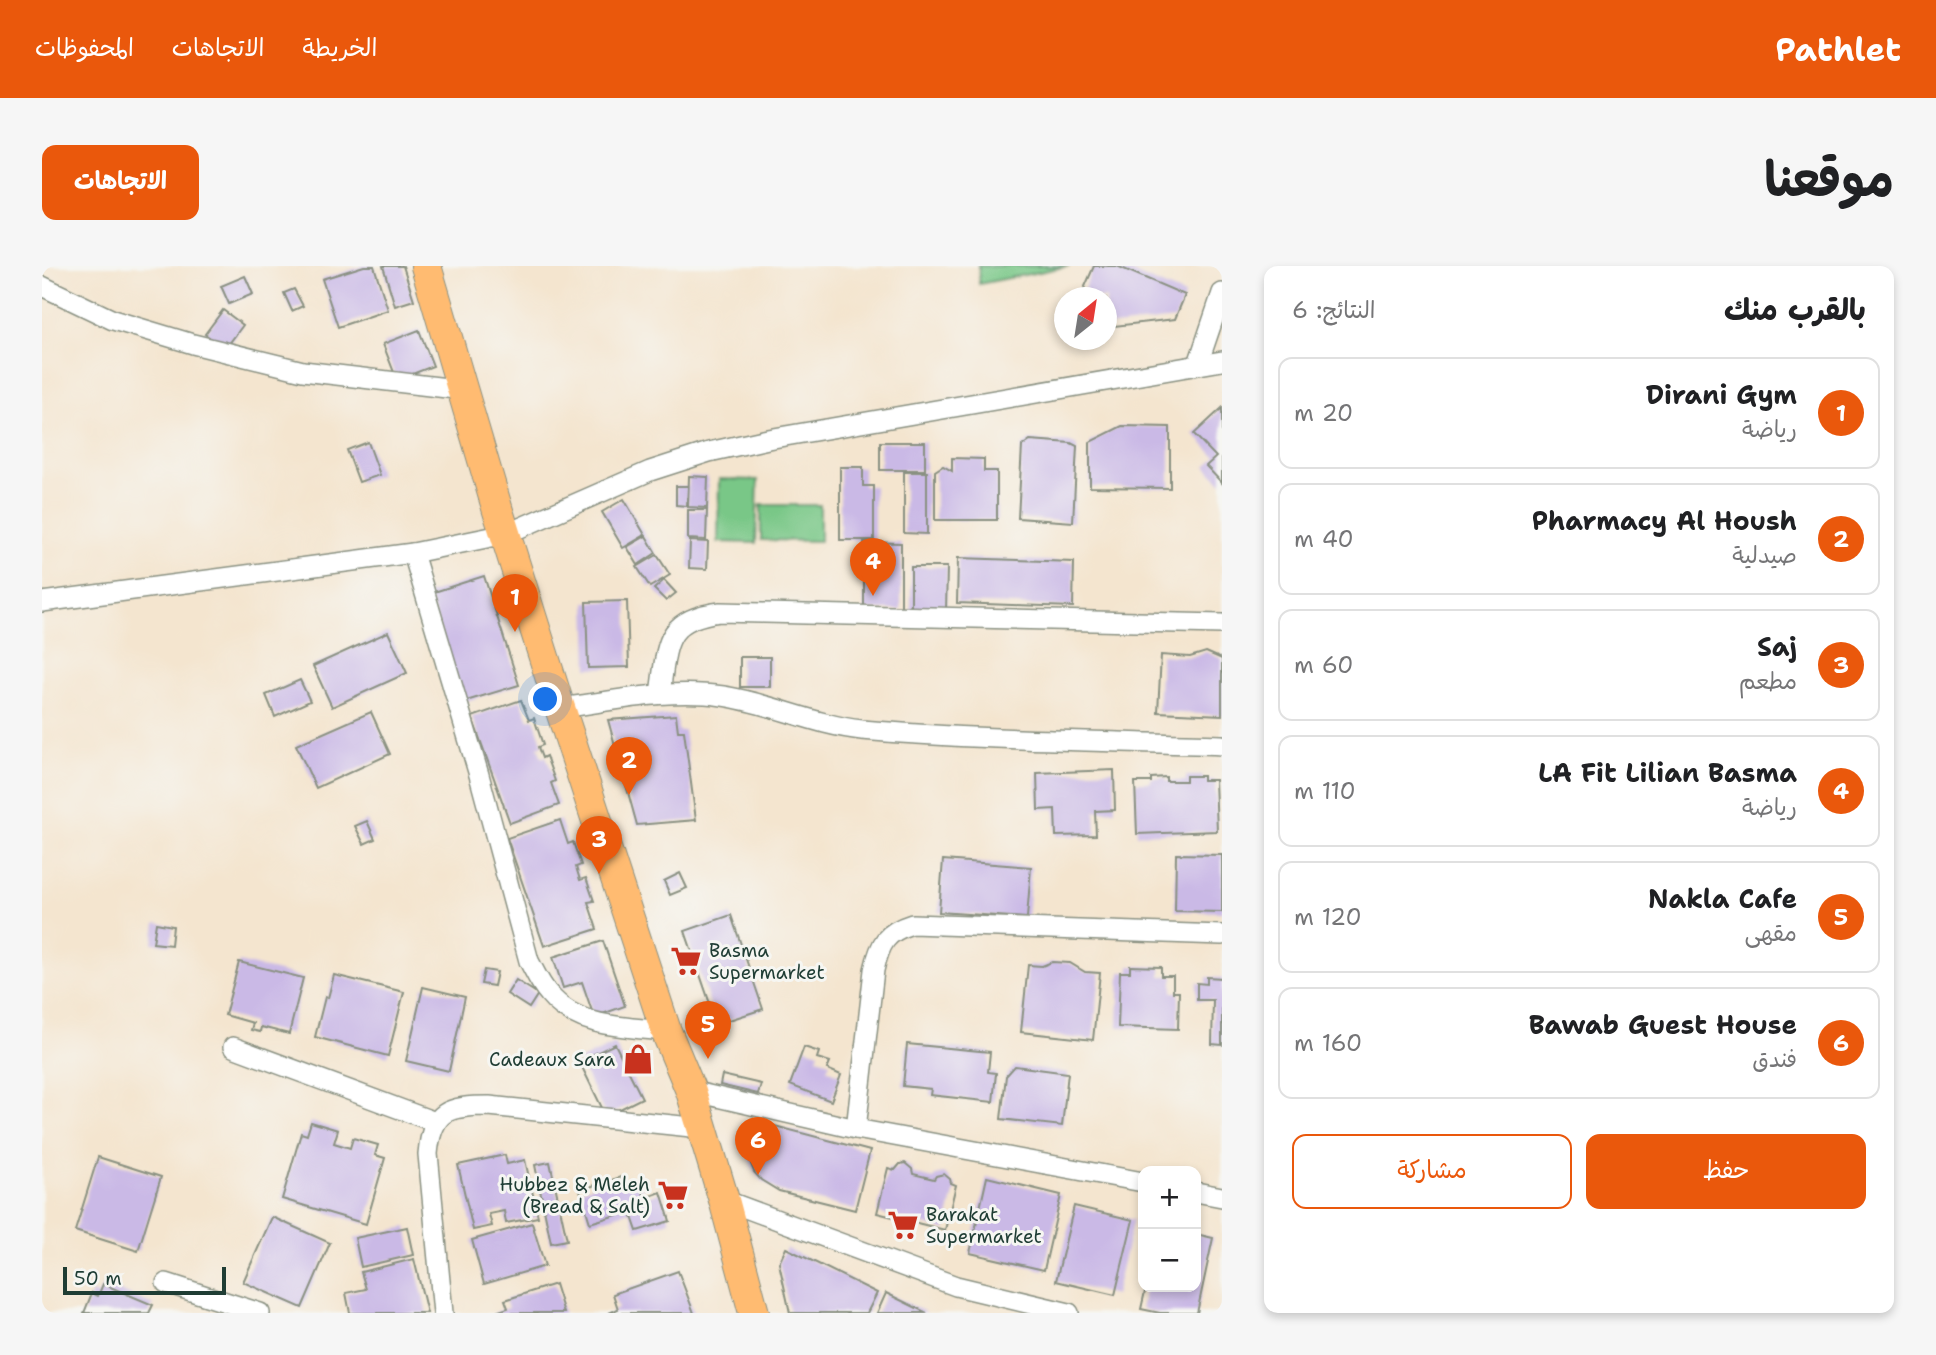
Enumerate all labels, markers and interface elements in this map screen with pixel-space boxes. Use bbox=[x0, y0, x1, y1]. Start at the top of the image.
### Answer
text: Pathlet bbox=[1775, 27, 1901, 72]
text: المحفوظات bbox=[35, 32, 134, 64]
text: الاتجاهات bbox=[172, 32, 265, 64]
text: الخريطة bbox=[303, 32, 377, 64]
button: الاتجاهات bbox=[42, 145, 199, 220]
text: موقعنا bbox=[1764, 146, 1894, 212]
north arrow bbox=[1054, 287, 1117, 350]
text: بالقرب منك bbox=[1724, 289, 1866, 330]
text: النتائج: 6 bbox=[1292, 295, 1375, 325]
text: Dirani Gym bbox=[1646, 377, 1797, 412]
text: 20 m bbox=[1294, 398, 1353, 428]
text: 1 bbox=[1836, 398, 1846, 428]
text: رياضة bbox=[1742, 414, 1797, 444]
text: Pharmacy Al Housh bbox=[1532, 503, 1797, 538]
text: 40 m bbox=[1294, 524, 1354, 554]
text: 2 bbox=[1833, 524, 1849, 554]
pin: 4 bbox=[850, 538, 896, 596]
text: صيدلية bbox=[1732, 540, 1797, 570]
pin: 1 bbox=[492, 574, 538, 632]
text: Saj bbox=[1757, 629, 1797, 664]
text: 60 m bbox=[1294, 650, 1353, 680]
text: 3 bbox=[1833, 650, 1849, 680]
text: مطعم bbox=[1739, 666, 1797, 696]
your location bbox=[528, 682, 562, 716]
pin: 2 bbox=[606, 737, 652, 795]
text: LA Fit Lilian Basma bbox=[1538, 755, 1797, 790]
text: 110 m bbox=[1294, 776, 1356, 806]
text: 4 bbox=[1833, 776, 1849, 806]
text: رياضة bbox=[1742, 792, 1797, 822]
pin: 3 bbox=[576, 816, 622, 874]
text: Nakla Cafe bbox=[1648, 881, 1797, 916]
text: 120 m bbox=[1294, 902, 1362, 932]
text: 5 bbox=[1834, 902, 1848, 932]
text: مقهى bbox=[1744, 918, 1797, 948]
place label: Basma Supermarket bbox=[709, 938, 825, 985]
supermarket icon: Basma Supermarket bbox=[669, 944, 703, 978]
pin: 5 bbox=[685, 1001, 731, 1059]
text: Bawab Guest House bbox=[1529, 1007, 1797, 1042]
text: 160 m bbox=[1294, 1028, 1362, 1058]
text: 6 bbox=[1833, 1028, 1849, 1058]
shop icon: Cadeaux Sara bbox=[621, 1042, 655, 1076]
text: فندق bbox=[1752, 1044, 1797, 1074]
place label: Cadeaux Sara bbox=[489, 1047, 615, 1072]
pin: 6 bbox=[735, 1117, 781, 1175]
button: مشاركة bbox=[1292, 1134, 1572, 1209]
button: حفظ bbox=[1586, 1134, 1866, 1209]
map controls bbox=[1138, 1166, 1201, 1292]
button: + bbox=[1138, 1166, 1201, 1229]
place label: Hubbez & Meleh (Bread & Salt) bbox=[500, 1172, 650, 1219]
supermarket icon: Hubbez & Meleh (Bread & Salt) bbox=[656, 1178, 690, 1212]
place label: Barakat Supermarket bbox=[926, 1202, 1042, 1249]
supermarket icon: Barakat Supermarket bbox=[886, 1208, 920, 1242]
button: − bbox=[1138, 1229, 1201, 1292]
scale bar bbox=[63, 1264, 226, 1296]
text: 50 m bbox=[74, 1266, 122, 1291]

